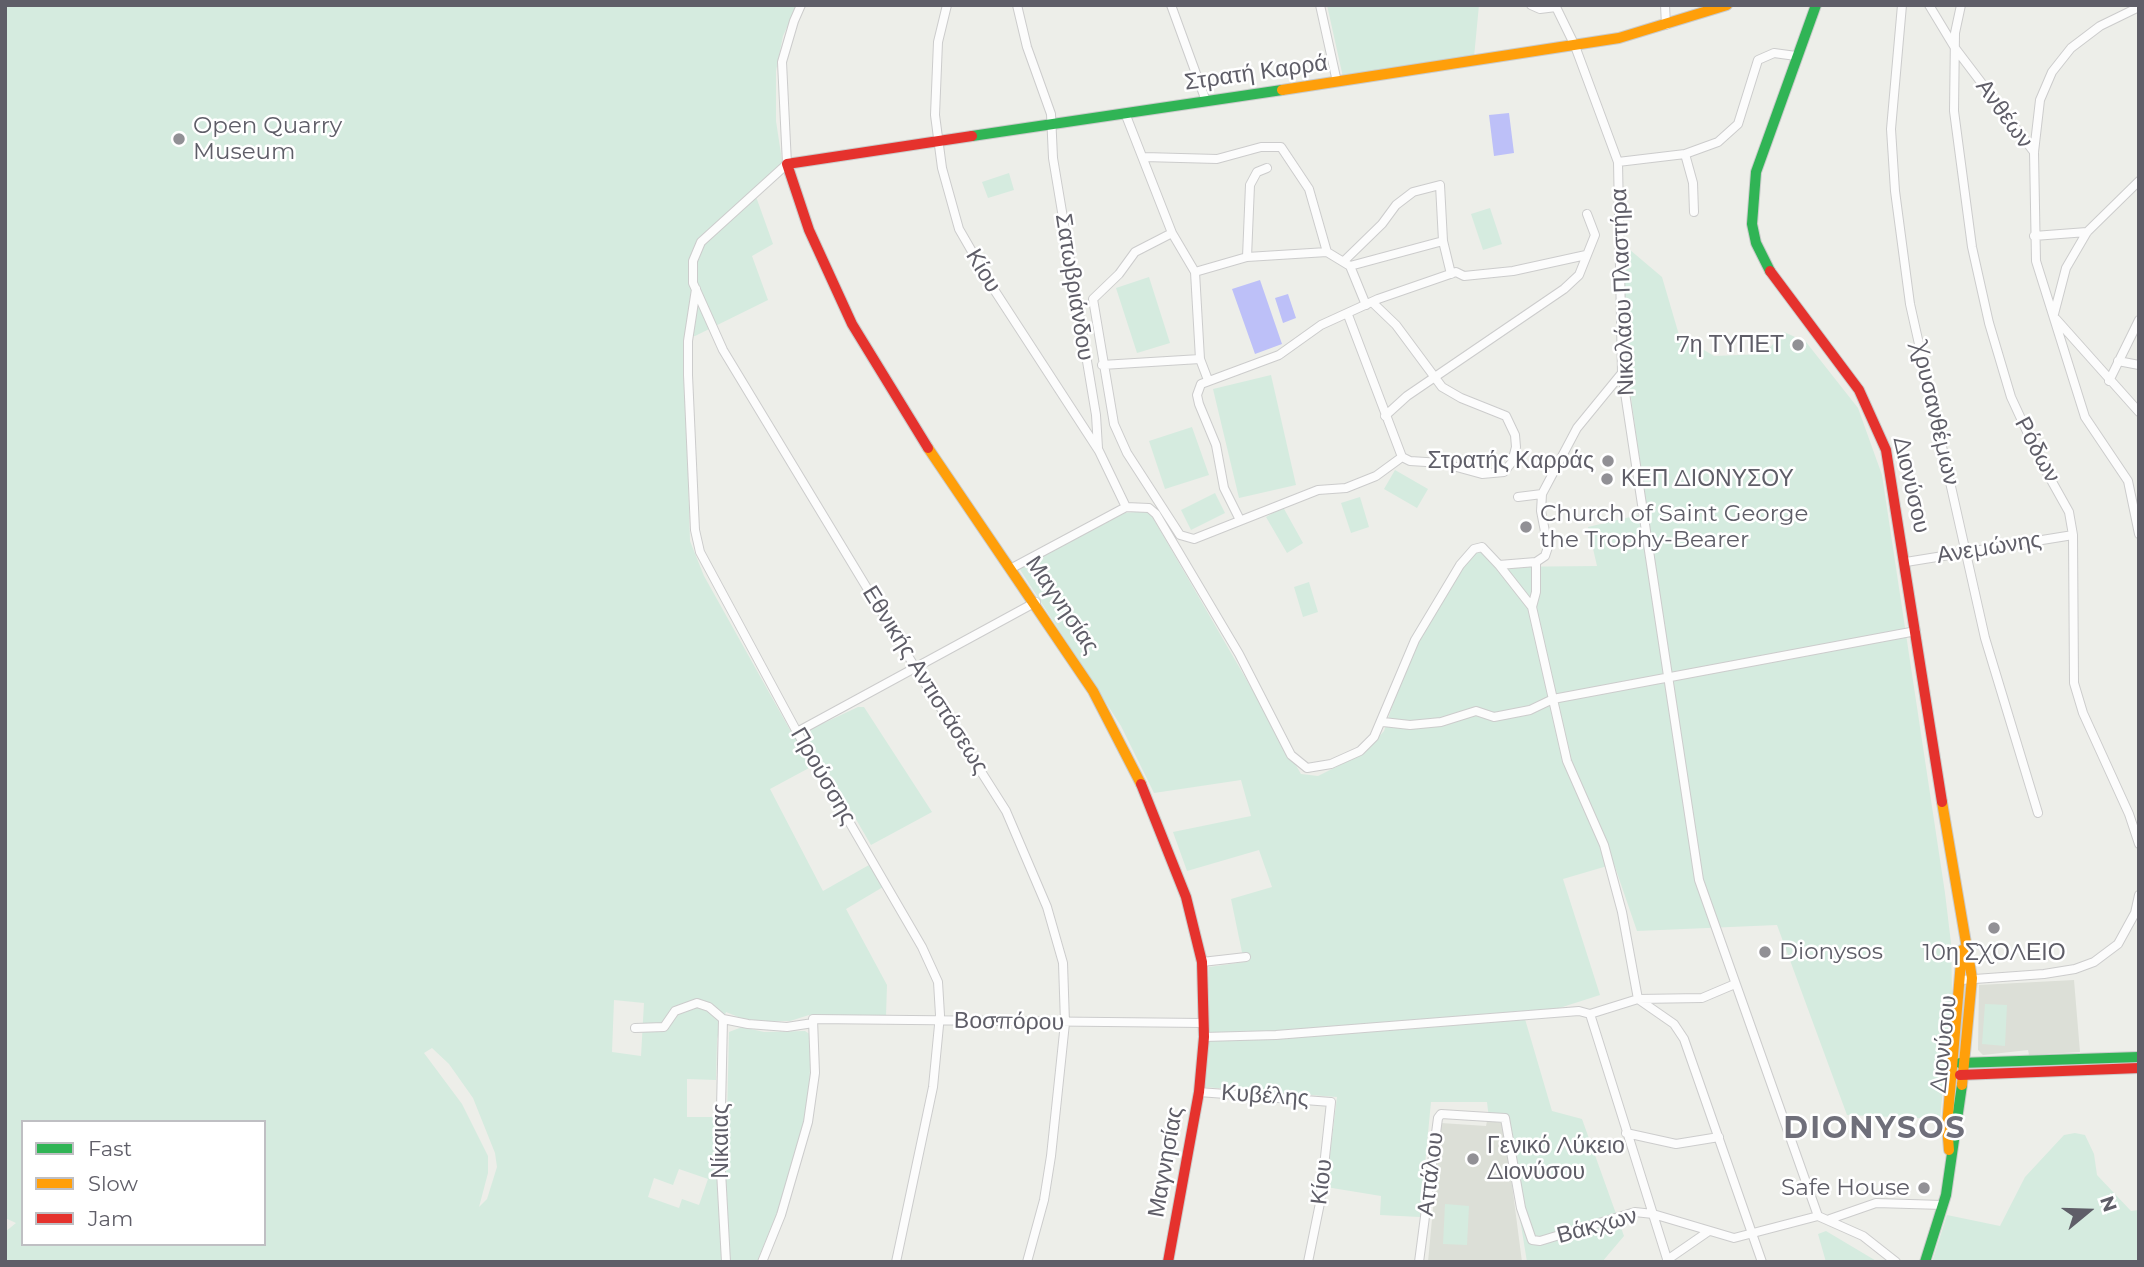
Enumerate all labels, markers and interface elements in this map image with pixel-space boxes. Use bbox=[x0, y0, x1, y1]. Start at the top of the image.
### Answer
street label: Στρατή Καρρά bbox=[1183, 49, 1329, 97]
street label: Ανθέων bbox=[1970, 74, 2038, 154]
place label: Open Quarry Museum bbox=[193, 112, 342, 166]
marker: Open Quarry Museum bbox=[171, 131, 187, 147]
street label: Νικολάου Πλαστήρα bbox=[1606, 188, 1640, 396]
street label: Σατωβριάνδου bbox=[1049, 211, 1099, 363]
street label: Κίου bbox=[959, 244, 1007, 298]
place label: 7η ΤΥΠΕΤ bbox=[1676, 331, 1784, 359]
marker: 7η ΤΥΠΕΤ bbox=[1790, 337, 1806, 353]
street label: Χρυσανθέμων bbox=[1905, 340, 1965, 488]
street label: Ρόδων bbox=[2008, 412, 2066, 488]
street label: Διονύσου bbox=[1887, 434, 1935, 536]
place label: Στρατής Καρράς bbox=[1428, 447, 1594, 475]
marker: Στρατής Καρράς bbox=[1600, 453, 1616, 469]
place label: ΚΕΠ ΔΙΟΝΥΣΟΥ bbox=[1621, 465, 1794, 493]
marker: ΚΕΠ ΔΙΟΝΥΣΟΥ bbox=[1599, 471, 1615, 487]
place label: Church of Saint George the Trophy-Bearer bbox=[1540, 500, 1808, 554]
marker: Church of Saint George the Trophy-Bearer bbox=[1518, 519, 1534, 535]
street label: Ανεμώνης bbox=[1935, 526, 2043, 570]
street label: Μαγνησίας bbox=[1019, 551, 1105, 659]
street label: Εθνικής Αντιστάσεως bbox=[856, 581, 994, 779]
street label: Προύσσης bbox=[784, 723, 862, 829]
marker: 10η ΣΧΟΛΕΙΟ bbox=[1986, 920, 2002, 936]
place label: Dionysos bbox=[1779, 938, 1883, 966]
place label: 10η ΣΧΟΛΕΙΟ bbox=[1922, 939, 2066, 967]
marker: Dionysos bbox=[1757, 944, 1773, 960]
street label: Διονύσου bbox=[1925, 994, 1963, 1094]
street label: Βοσπόρου bbox=[954, 1007, 1064, 1037]
street label: Κυβέλης bbox=[1220, 1079, 1310, 1113]
street label: Νίκαιας bbox=[707, 1103, 735, 1179]
street label: Μαγνησίας bbox=[1143, 1104, 1189, 1220]
district label: DIONYSOS bbox=[1784, 1111, 1966, 1147]
legend bbox=[21, 1120, 266, 1246]
street label: Αττάλου bbox=[1412, 1130, 1450, 1218]
place label: Γενικό Λύκειο Διονύσου bbox=[1487, 1132, 1625, 1186]
text: Fast bbox=[88, 1136, 132, 1161]
marker: Γενικό Λύκειο Διονύσου bbox=[1465, 1151, 1481, 1167]
street label: Κίου bbox=[1306, 1158, 1338, 1206]
text: Slow bbox=[88, 1171, 138, 1196]
place label: Safe House bbox=[1781, 1174, 1910, 1202]
north arrow bbox=[2053, 1176, 2123, 1246]
marker: Safe House bbox=[1916, 1180, 1932, 1196]
text: N bbox=[2095, 1193, 2122, 1215]
street label: Βάκχων bbox=[1554, 1202, 1640, 1250]
text: Jam bbox=[88, 1206, 133, 1231]

